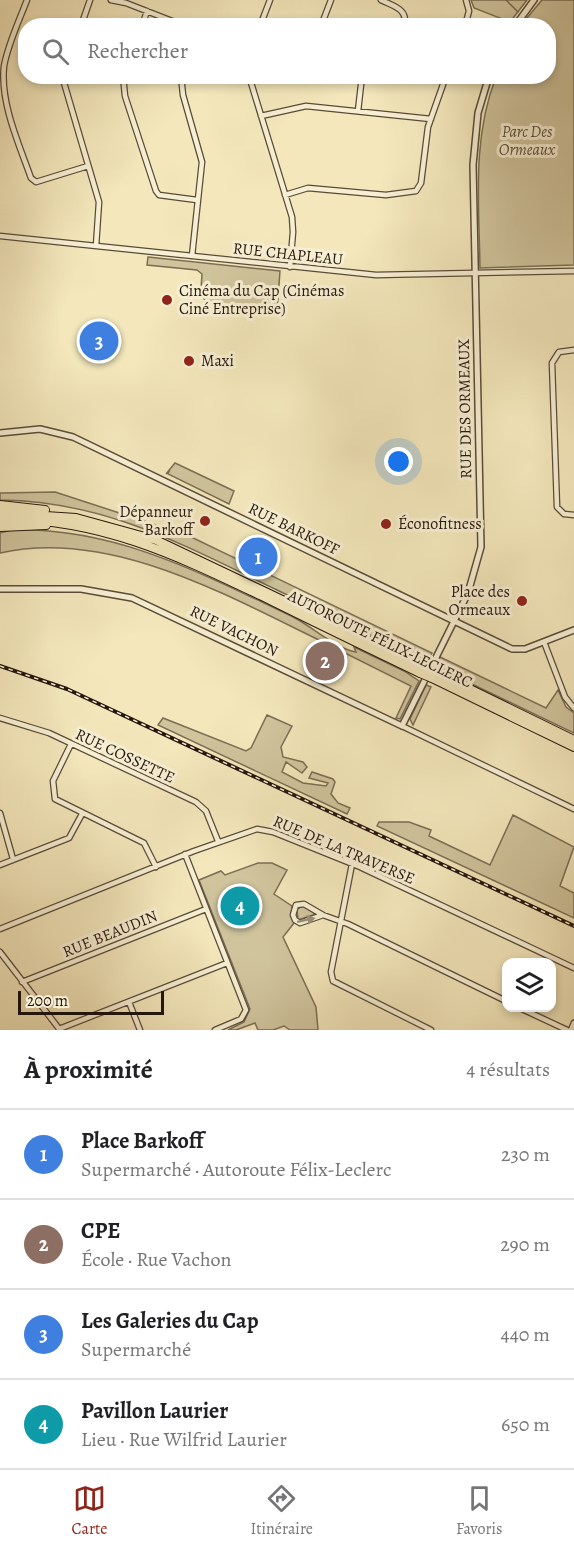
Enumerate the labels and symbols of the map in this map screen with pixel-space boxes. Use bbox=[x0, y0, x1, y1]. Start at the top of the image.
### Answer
park label: Parc Des Ormeaux bbox=[499, 121, 556, 161]
street label: RUE CHAPLEAU bbox=[232, 237, 344, 271]
place label: Cinéma du Cap (Cinémas Ciné Entreprise) bbox=[179, 280, 344, 320]
marker: Cinéma du Cap (Cinémas Ciné Entreprise) bbox=[160, 293, 174, 307]
pin: 3 bbox=[80, 318, 118, 364]
street label: RUE DES ORMEAUX bbox=[453, 338, 477, 479]
place label: Maxi bbox=[201, 350, 234, 372]
marker: Maxi bbox=[182, 354, 196, 368]
your location bbox=[384, 447, 413, 476]
street label: RUE BARKOFF bbox=[245, 497, 343, 561]
place label: Dépanneur Barkoff bbox=[119, 501, 196, 541]
place label: Éconofitness bbox=[398, 513, 482, 535]
marker: Dépanneur Barkoff bbox=[198, 514, 212, 528]
marker: Éconofitness bbox=[379, 517, 393, 531]
pin: 1 bbox=[238, 534, 278, 580]
place label: Place des Ormeaux bbox=[449, 581, 510, 621]
street label: AUTOROUTE FÉLIX-LECLERC bbox=[283, 584, 476, 693]
marker: Place des Ormeaux bbox=[515, 594, 529, 608]
street label: RUE VACHON bbox=[186, 600, 282, 662]
pin: 2 bbox=[306, 638, 344, 684]
street label: RUE COSSETTE bbox=[72, 723, 178, 789]
street label: RUE DE LA TRAVERSE bbox=[270, 810, 418, 890]
pin: 4 bbox=[220, 884, 260, 928]
street label: RUE BEAUDIN bbox=[59, 905, 161, 963]
one-way arrow bbox=[297, 914, 315, 924]
scale bar bbox=[18, 988, 164, 1016]

